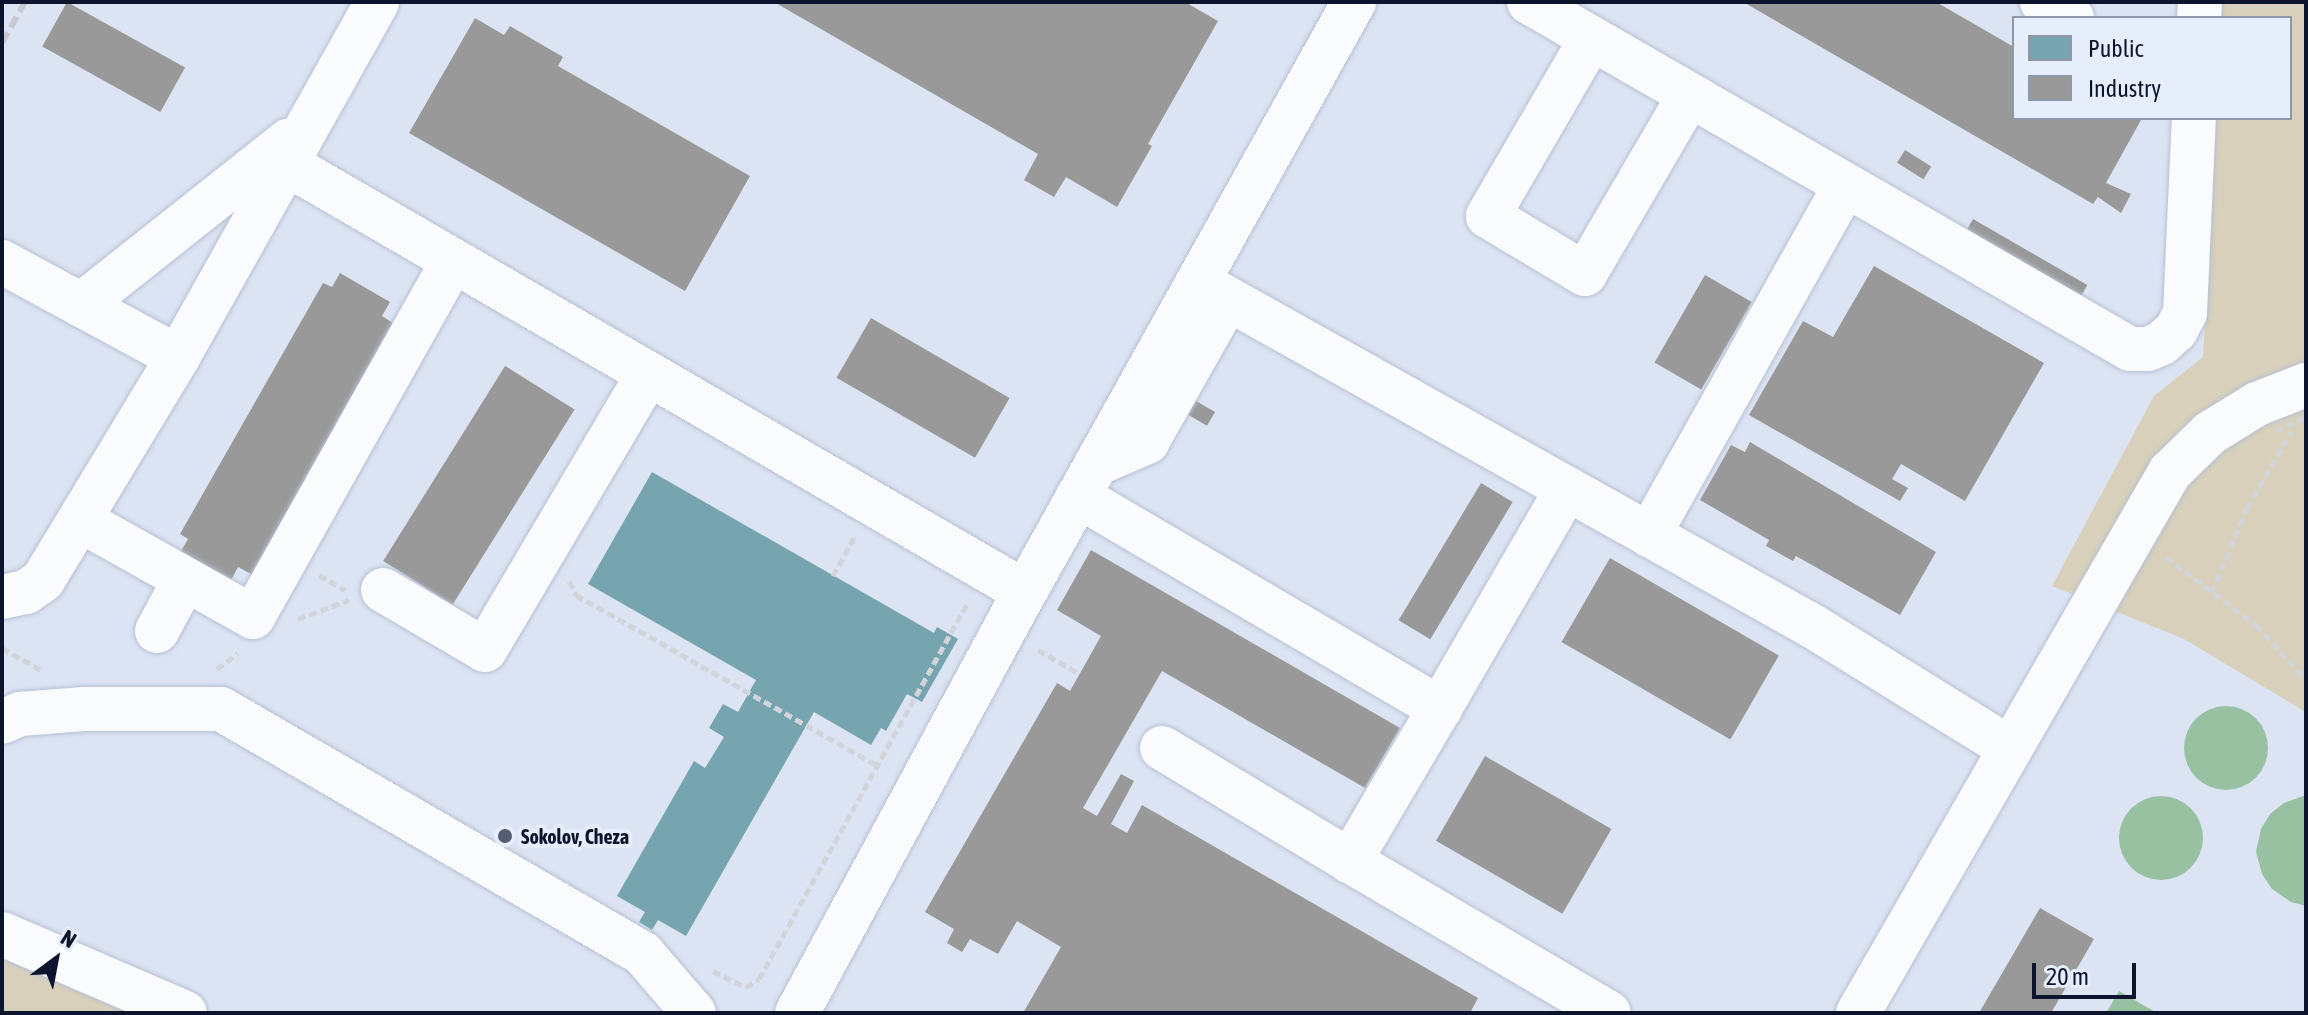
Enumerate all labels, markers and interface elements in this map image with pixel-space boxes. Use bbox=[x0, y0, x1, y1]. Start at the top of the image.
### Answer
legend bbox=[2012, 16, 2292, 120]
text: Public bbox=[2088, 35, 2144, 62]
text: Industry bbox=[2088, 75, 2161, 102]
place label: Sokolov, Cheza bbox=[521, 824, 629, 848]
marker: Sokolov, Cheza bbox=[496, 827, 514, 845]
north arrow bbox=[16, 919, 96, 999]
text: N bbox=[56, 924, 81, 953]
scale bar bbox=[2036, 947, 2140, 997]
text: 20 m bbox=[2046, 963, 2089, 990]

